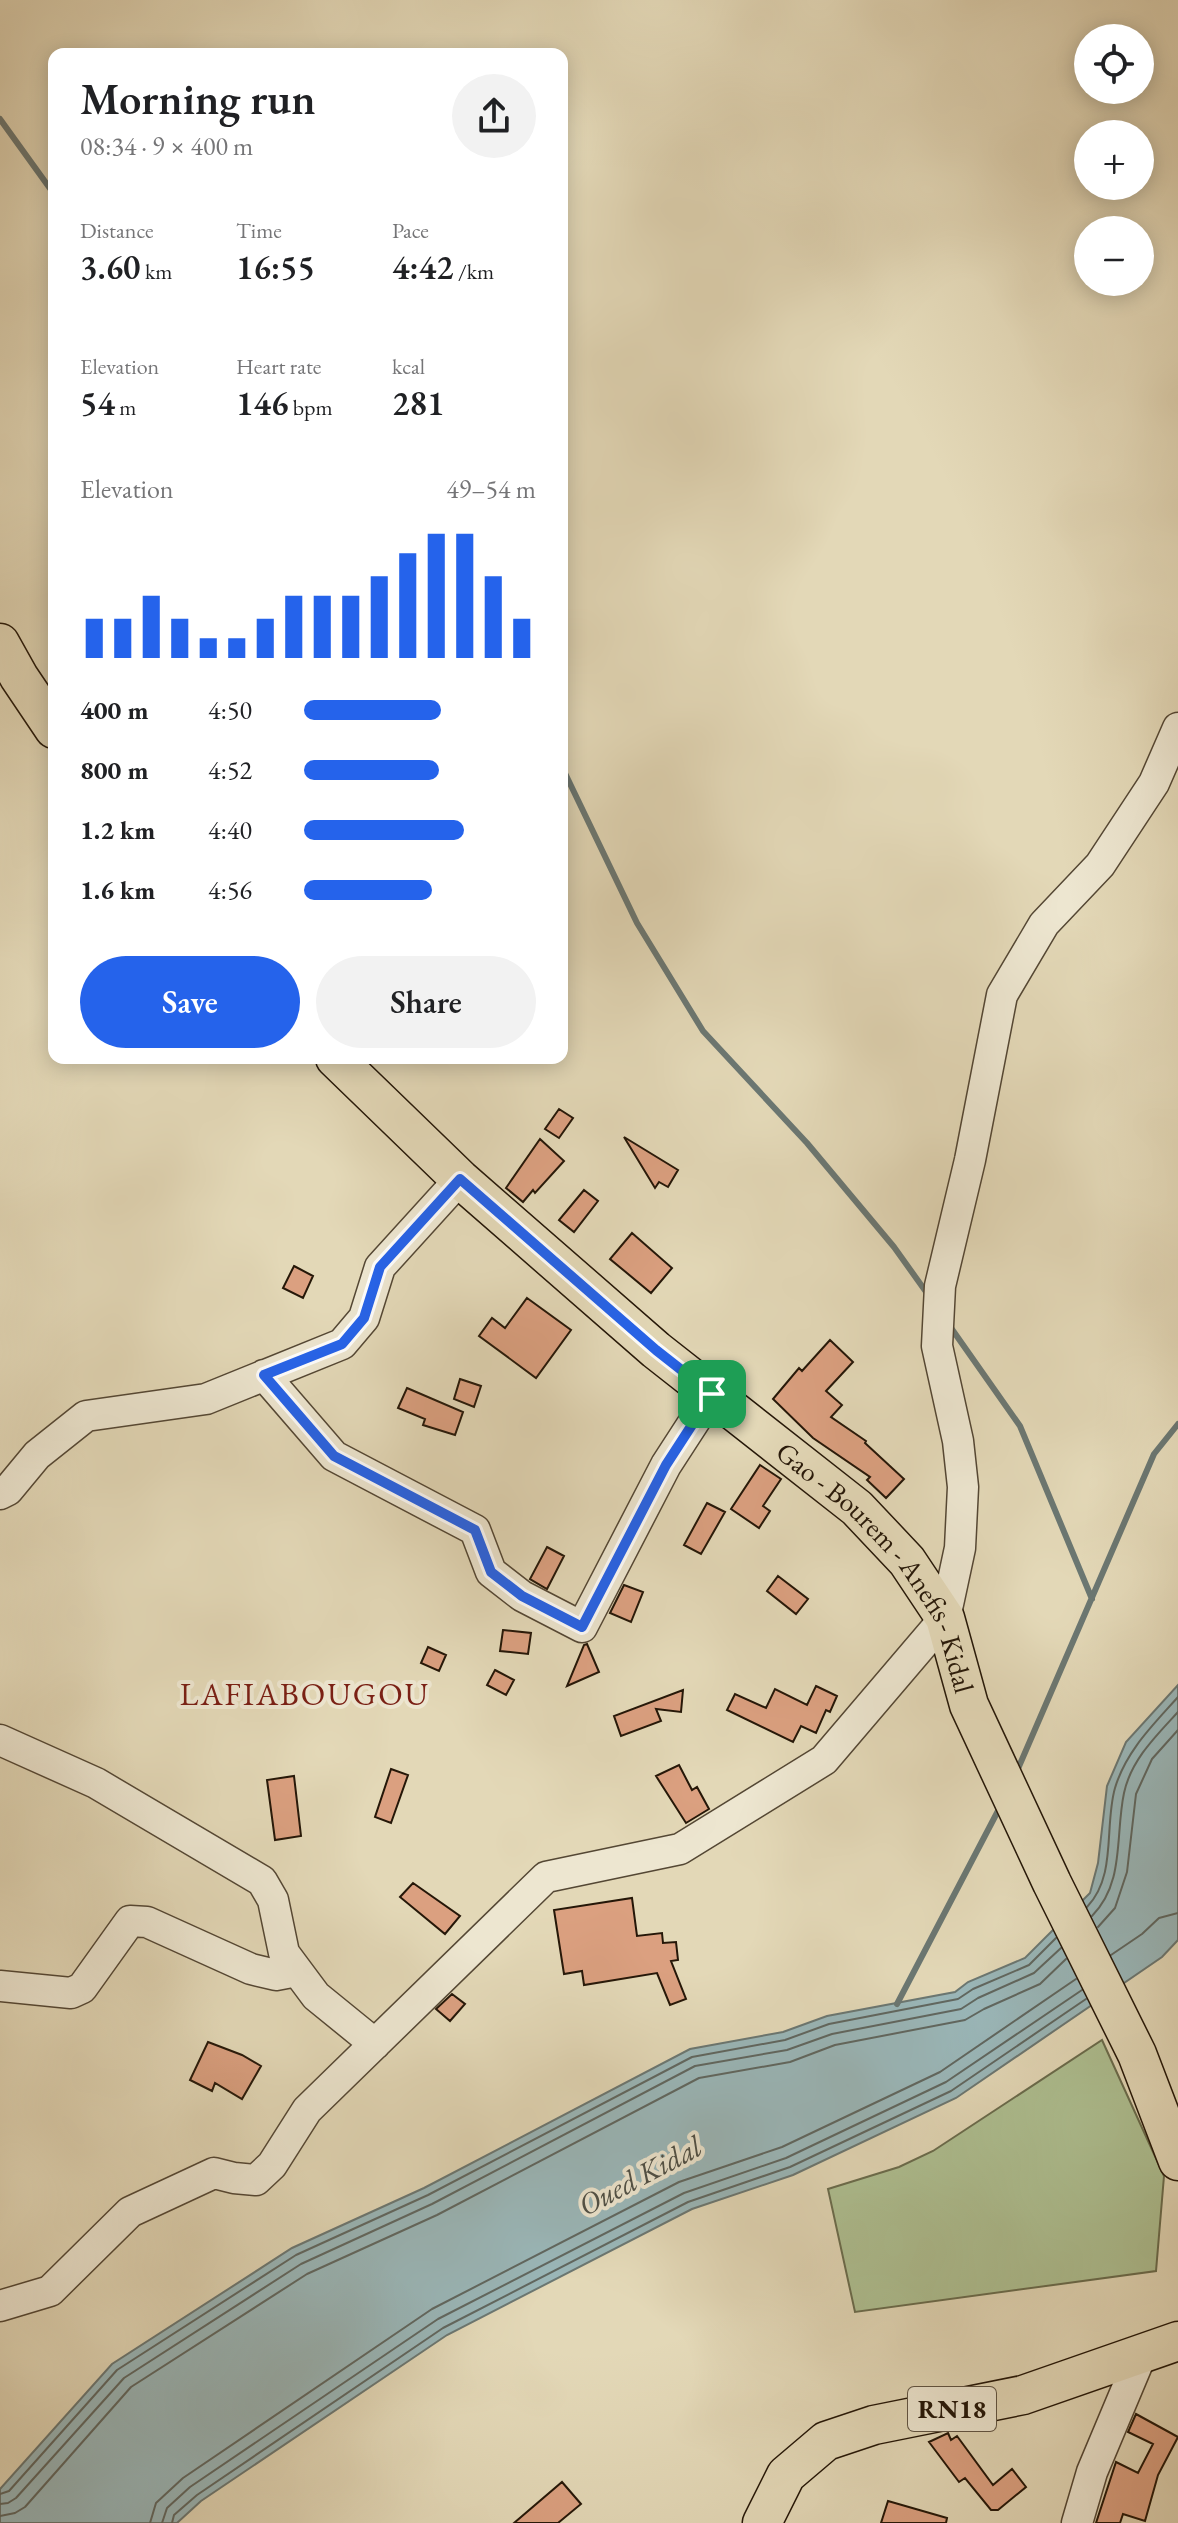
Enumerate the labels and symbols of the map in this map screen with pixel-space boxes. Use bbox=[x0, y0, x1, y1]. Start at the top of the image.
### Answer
pin bbox=[678, 1360, 746, 1428]
street label: Gao - Bourem - Anefis - Kidal bbox=[769, 1433, 983, 1697]
district label: LAFIABOUGOU bbox=[180, 1673, 430, 1715]
water label: Oued Kidal bbox=[571, 2126, 710, 2224]
road number: RN18 bbox=[908, 2387, 996, 2431]

